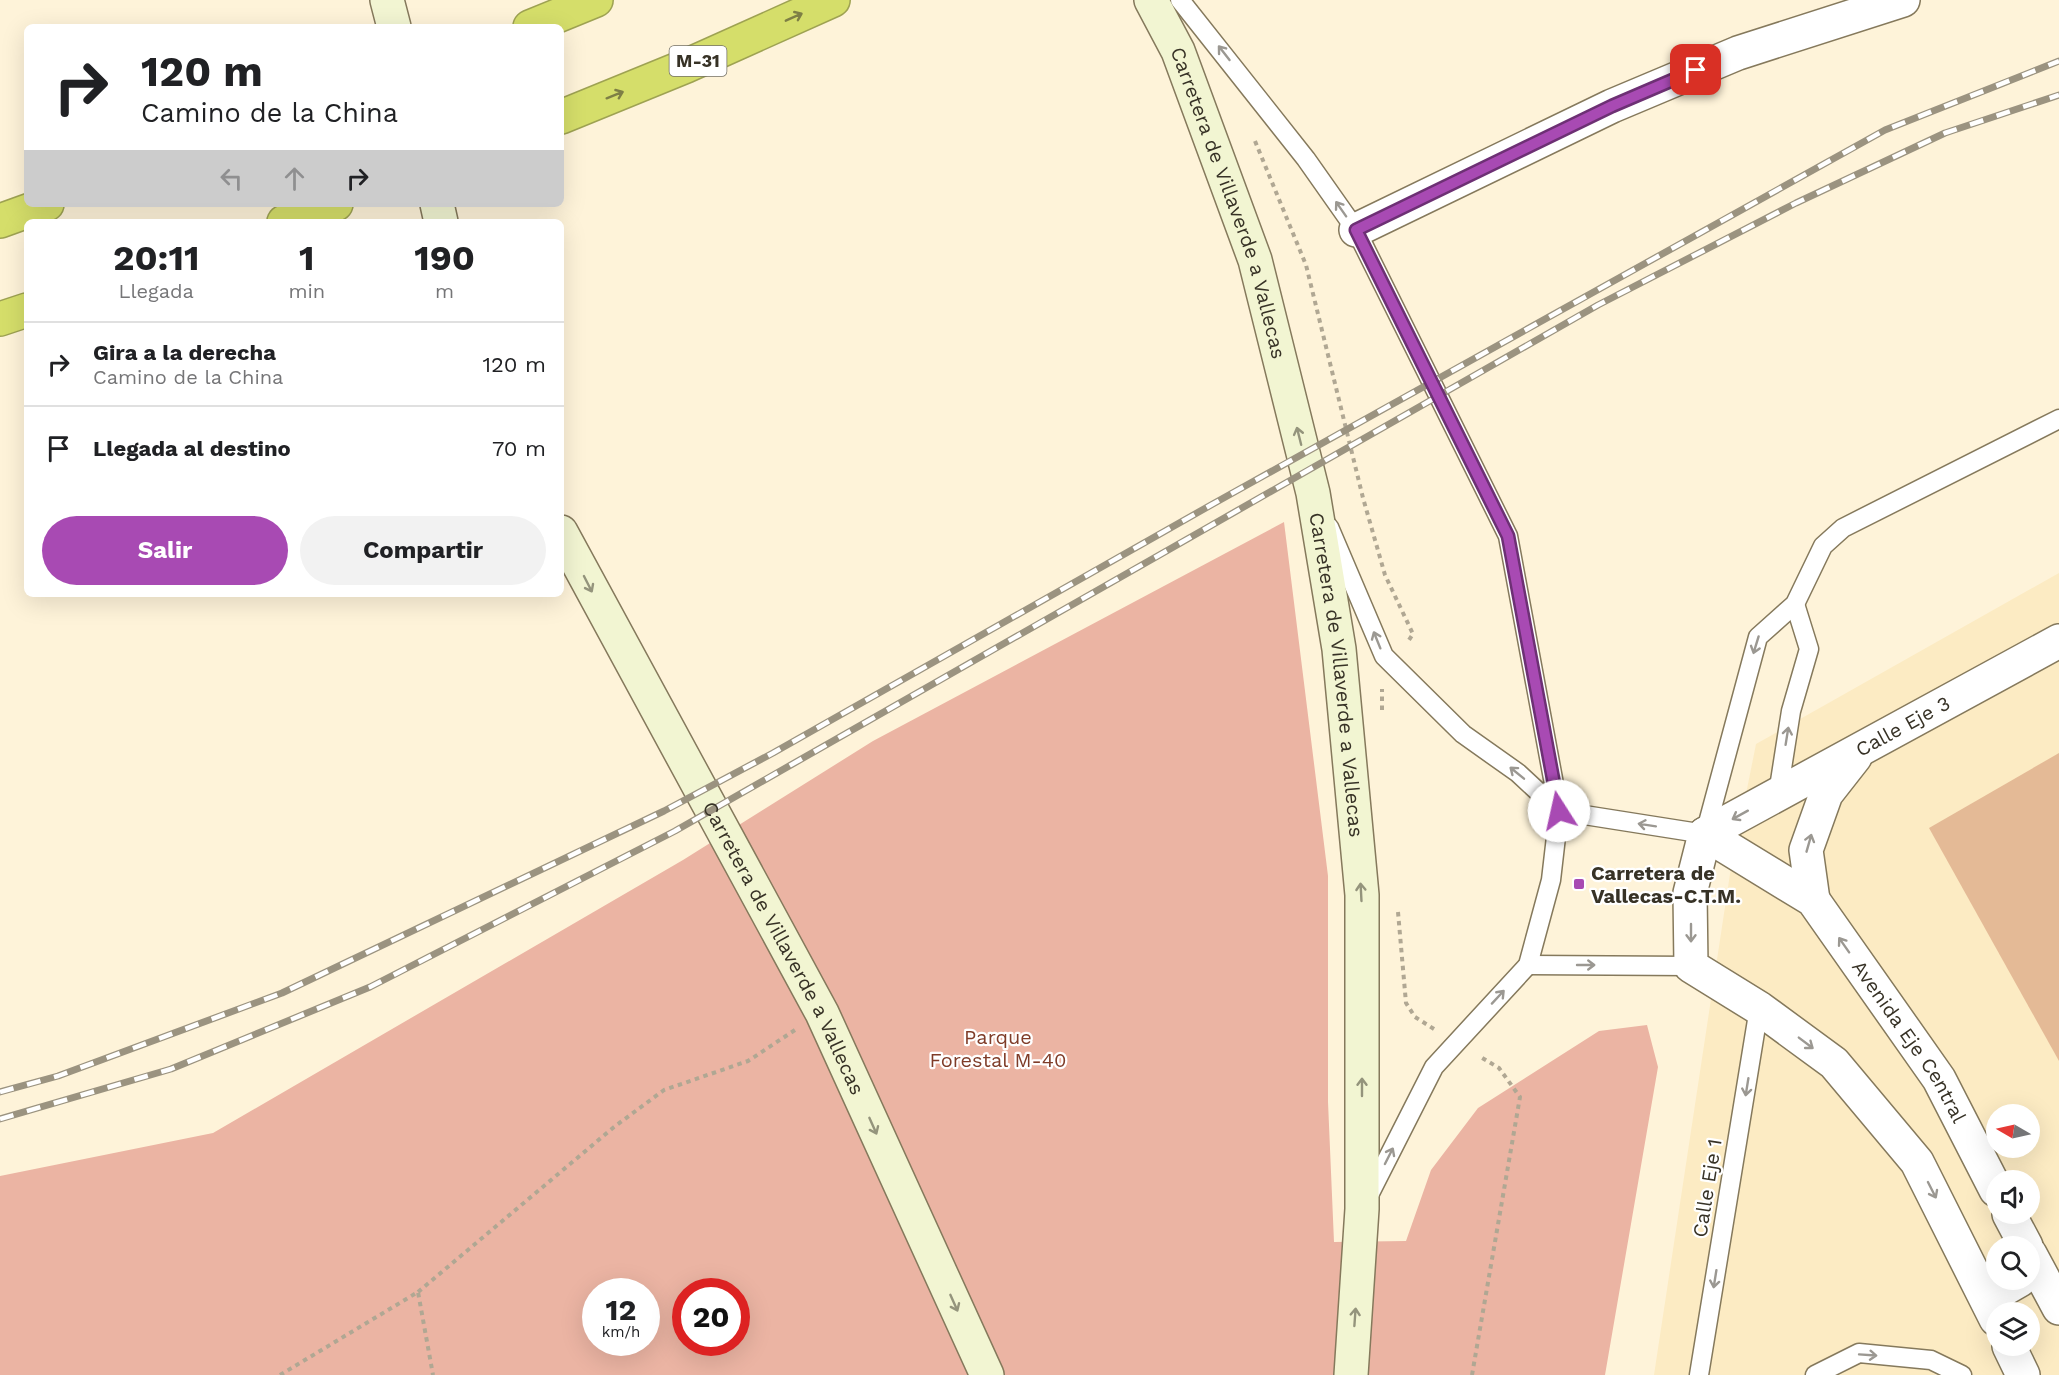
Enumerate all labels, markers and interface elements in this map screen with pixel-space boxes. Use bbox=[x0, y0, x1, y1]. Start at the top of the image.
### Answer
one-way arrow bbox=[785, 11, 803, 23]
street label: Carretera de Villaverde a Vallecas bbox=[1166, 44, 1291, 361]
pin bbox=[1670, 44, 1721, 95]
road number: M-31 bbox=[670, 46, 726, 76]
one-way arrow bbox=[1218, 46, 1231, 62]
text: 120 m bbox=[141, 47, 263, 96]
icon: right bbox=[42, 48, 120, 126]
icon: arrive bbox=[1679, 53, 1712, 86]
one-way arrow bbox=[605, 89, 624, 100]
text: Camino de la China bbox=[141, 97, 398, 129]
icon: left bbox=[215, 162, 248, 195]
icon: ahead bbox=[278, 162, 311, 195]
icon: right bbox=[341, 162, 374, 195]
one-way arrow bbox=[1335, 202, 1347, 218]
text: 20:11 bbox=[113, 237, 199, 279]
text: 1 bbox=[299, 237, 315, 279]
text: 190 bbox=[414, 237, 475, 279]
text: Llegada bbox=[118, 279, 194, 303]
text: min bbox=[288, 279, 325, 303]
text: m bbox=[435, 279, 454, 303]
text: Gira a la derecha bbox=[93, 340, 276, 365]
icon: right bbox=[42, 348, 75, 381]
text: 120 m bbox=[482, 352, 546, 377]
text: Camino de la China bbox=[93, 365, 283, 389]
one-way arrow bbox=[1292, 427, 1304, 446]
icon: arrive bbox=[42, 432, 75, 465]
text: Llegada al destino bbox=[93, 436, 291, 461]
text: 70 m bbox=[492, 436, 546, 461]
street label: Carretera de Villaverde a Vallecas bbox=[1304, 511, 1369, 838]
button: Salir bbox=[42, 516, 288, 585]
button: Compartir bbox=[300, 516, 546, 585]
one-way arrow bbox=[582, 575, 594, 593]
one-way arrow bbox=[1371, 631, 1382, 649]
one-way arrow bbox=[1750, 636, 1761, 655]
street label: Calle Eje 3 bbox=[1851, 691, 1954, 762]
one-way arrow bbox=[1782, 726, 1793, 746]
one-way arrow bbox=[1509, 767, 1525, 780]
position arrow bbox=[1527, 779, 1591, 843]
street label: Carretera de Villaverde a Vallecas bbox=[698, 797, 870, 1098]
one-way arrow bbox=[1732, 809, 1749, 821]
one-way arrow bbox=[1638, 819, 1658, 830]
one-way arrow bbox=[1804, 834, 1815, 853]
place label: Carretera de Vallecas-C.T.M. bbox=[1591, 861, 1741, 908]
marker: Carretera de Vallecas-C.T.M. bbox=[1572, 877, 1586, 891]
one-way arrow bbox=[1355, 883, 1366, 903]
one-way arrow bbox=[1685, 922, 1696, 942]
one-way arrow bbox=[1838, 937, 1850, 953]
street label: Avenida Eje Central bbox=[1847, 956, 1971, 1127]
one-way arrow bbox=[1576, 959, 1596, 971]
one-way arrow bbox=[1491, 990, 1505, 1005]
park label: Parque Forestal M-40 bbox=[930, 1025, 1066, 1072]
one-way arrow bbox=[1798, 1037, 1814, 1049]
one-way arrow bbox=[1741, 1076, 1752, 1096]
one-way arrow bbox=[1356, 1078, 1368, 1098]
north arrow bbox=[1986, 1104, 2040, 1158]
map controls bbox=[1986, 1104, 2040, 1356]
one-way arrow bbox=[868, 1116, 880, 1134]
street label: Calle Eje 1 bbox=[1687, 1137, 1727, 1239]
one-way arrow bbox=[1384, 1148, 1395, 1166]
button: sound bbox=[1986, 1170, 2040, 1224]
one-way arrow bbox=[1926, 1181, 1938, 1199]
button: search bbox=[1986, 1236, 2040, 1290]
one-way arrow bbox=[1709, 1269, 1720, 1288]
speed limit sign: 20 bbox=[672, 1278, 750, 1356]
text: 12 bbox=[606, 1292, 636, 1327]
one-way arrow bbox=[949, 1294, 961, 1312]
button: layers bbox=[1986, 1302, 2040, 1356]
one-way arrow bbox=[1349, 1307, 1360, 1327]
text: km/h bbox=[602, 1323, 640, 1341]
one-way arrow bbox=[1858, 1349, 1877, 1360]

